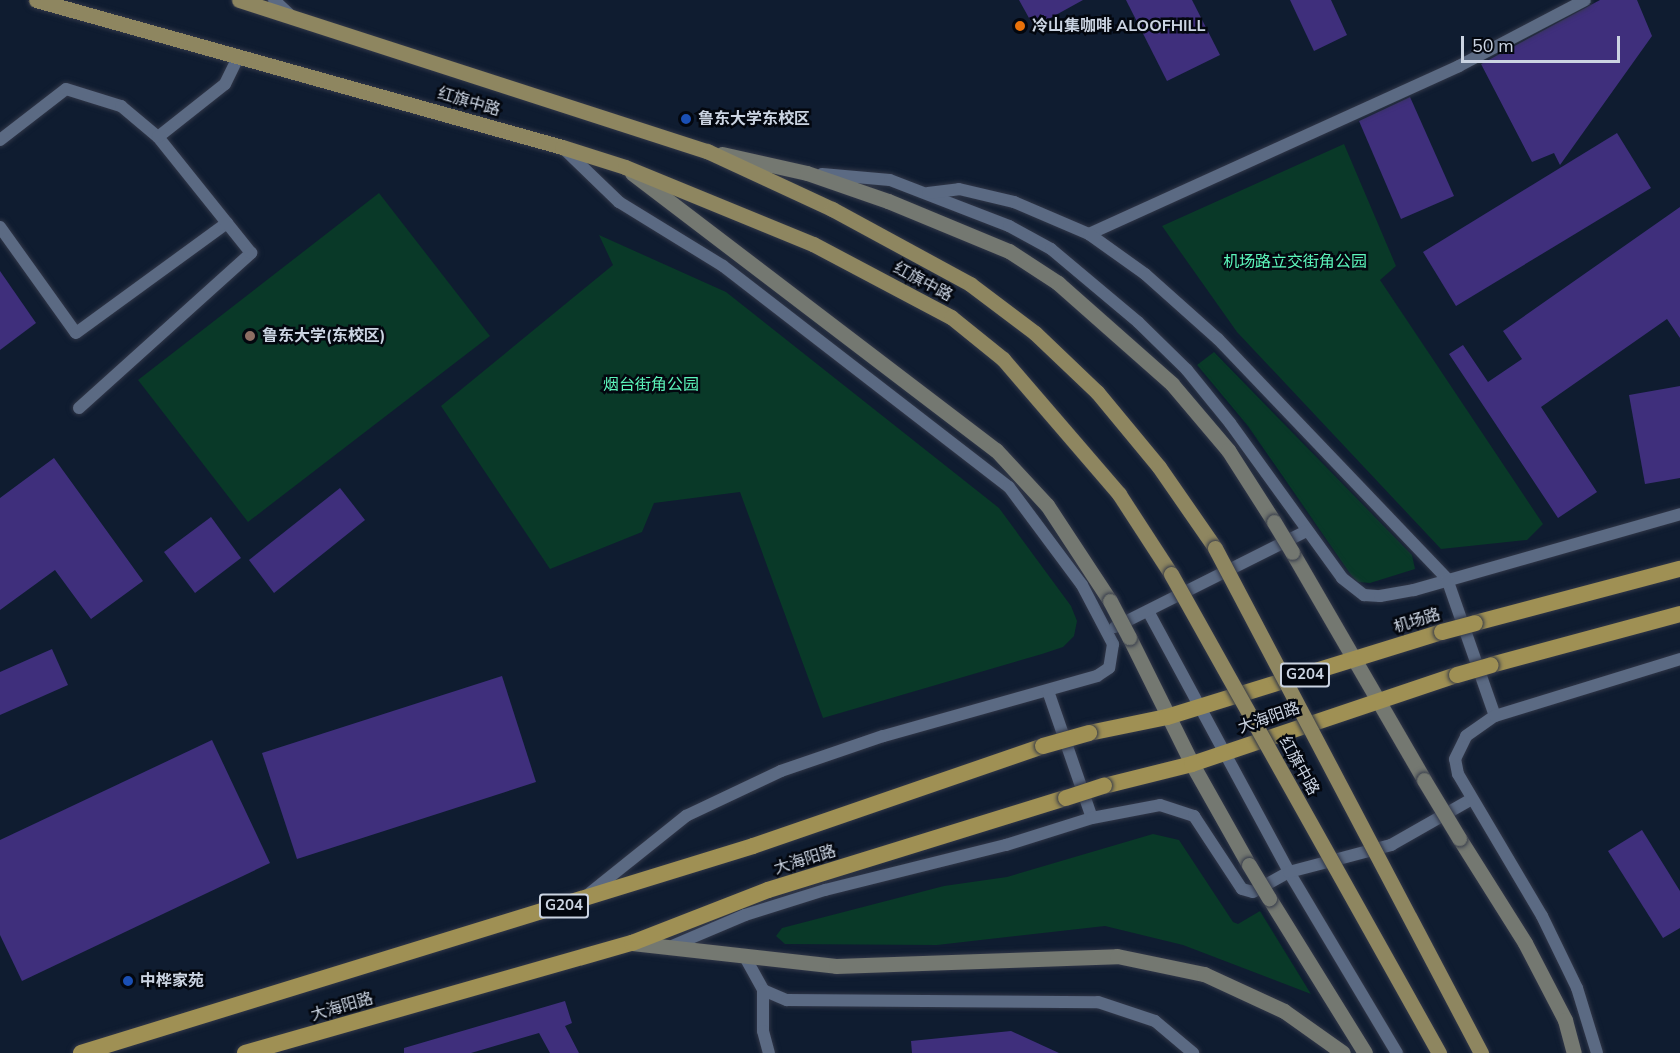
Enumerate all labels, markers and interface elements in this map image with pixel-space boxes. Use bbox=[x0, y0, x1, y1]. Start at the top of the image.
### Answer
place label: 冷山集咖啡 ALOOFHILL bbox=[1032, 16, 1206, 36]
marker: 冷山集咖啡 ALOOFHILL bbox=[1013, 19, 1027, 33]
scale bar bbox=[1464, 24, 1623, 62]
text: 50 m bbox=[1472, 34, 1514, 58]
street label: 红旗中路 bbox=[436, 84, 502, 120]
place label: 鲁东大学东校区 bbox=[698, 109, 810, 129]
marker: 鲁东大学东校区 bbox=[679, 112, 693, 126]
park label: 机场路立交街角公园 bbox=[1223, 252, 1367, 272]
street label: 红旗中路 bbox=[890, 259, 956, 305]
place label: 鲁东大学(东校区) bbox=[262, 326, 385, 346]
marker: 鲁东大学(东校区) bbox=[243, 329, 257, 343]
park label: 烟台街角公园 bbox=[603, 375, 699, 395]
street label: 机场路 bbox=[1391, 605, 1443, 637]
road number: G204 bbox=[1280, 663, 1330, 687]
street label: 大海阳路 bbox=[1236, 699, 1302, 737]
street label: 红旗中路 bbox=[1275, 733, 1323, 799]
street label: 大海阳路 bbox=[772, 841, 838, 879]
road number: G204 bbox=[538, 894, 590, 918]
place label: 中桦家苑 bbox=[140, 971, 204, 991]
marker: 中桦家苑 bbox=[121, 974, 135, 988]
street label: 大海阳路 bbox=[309, 989, 375, 1025]

